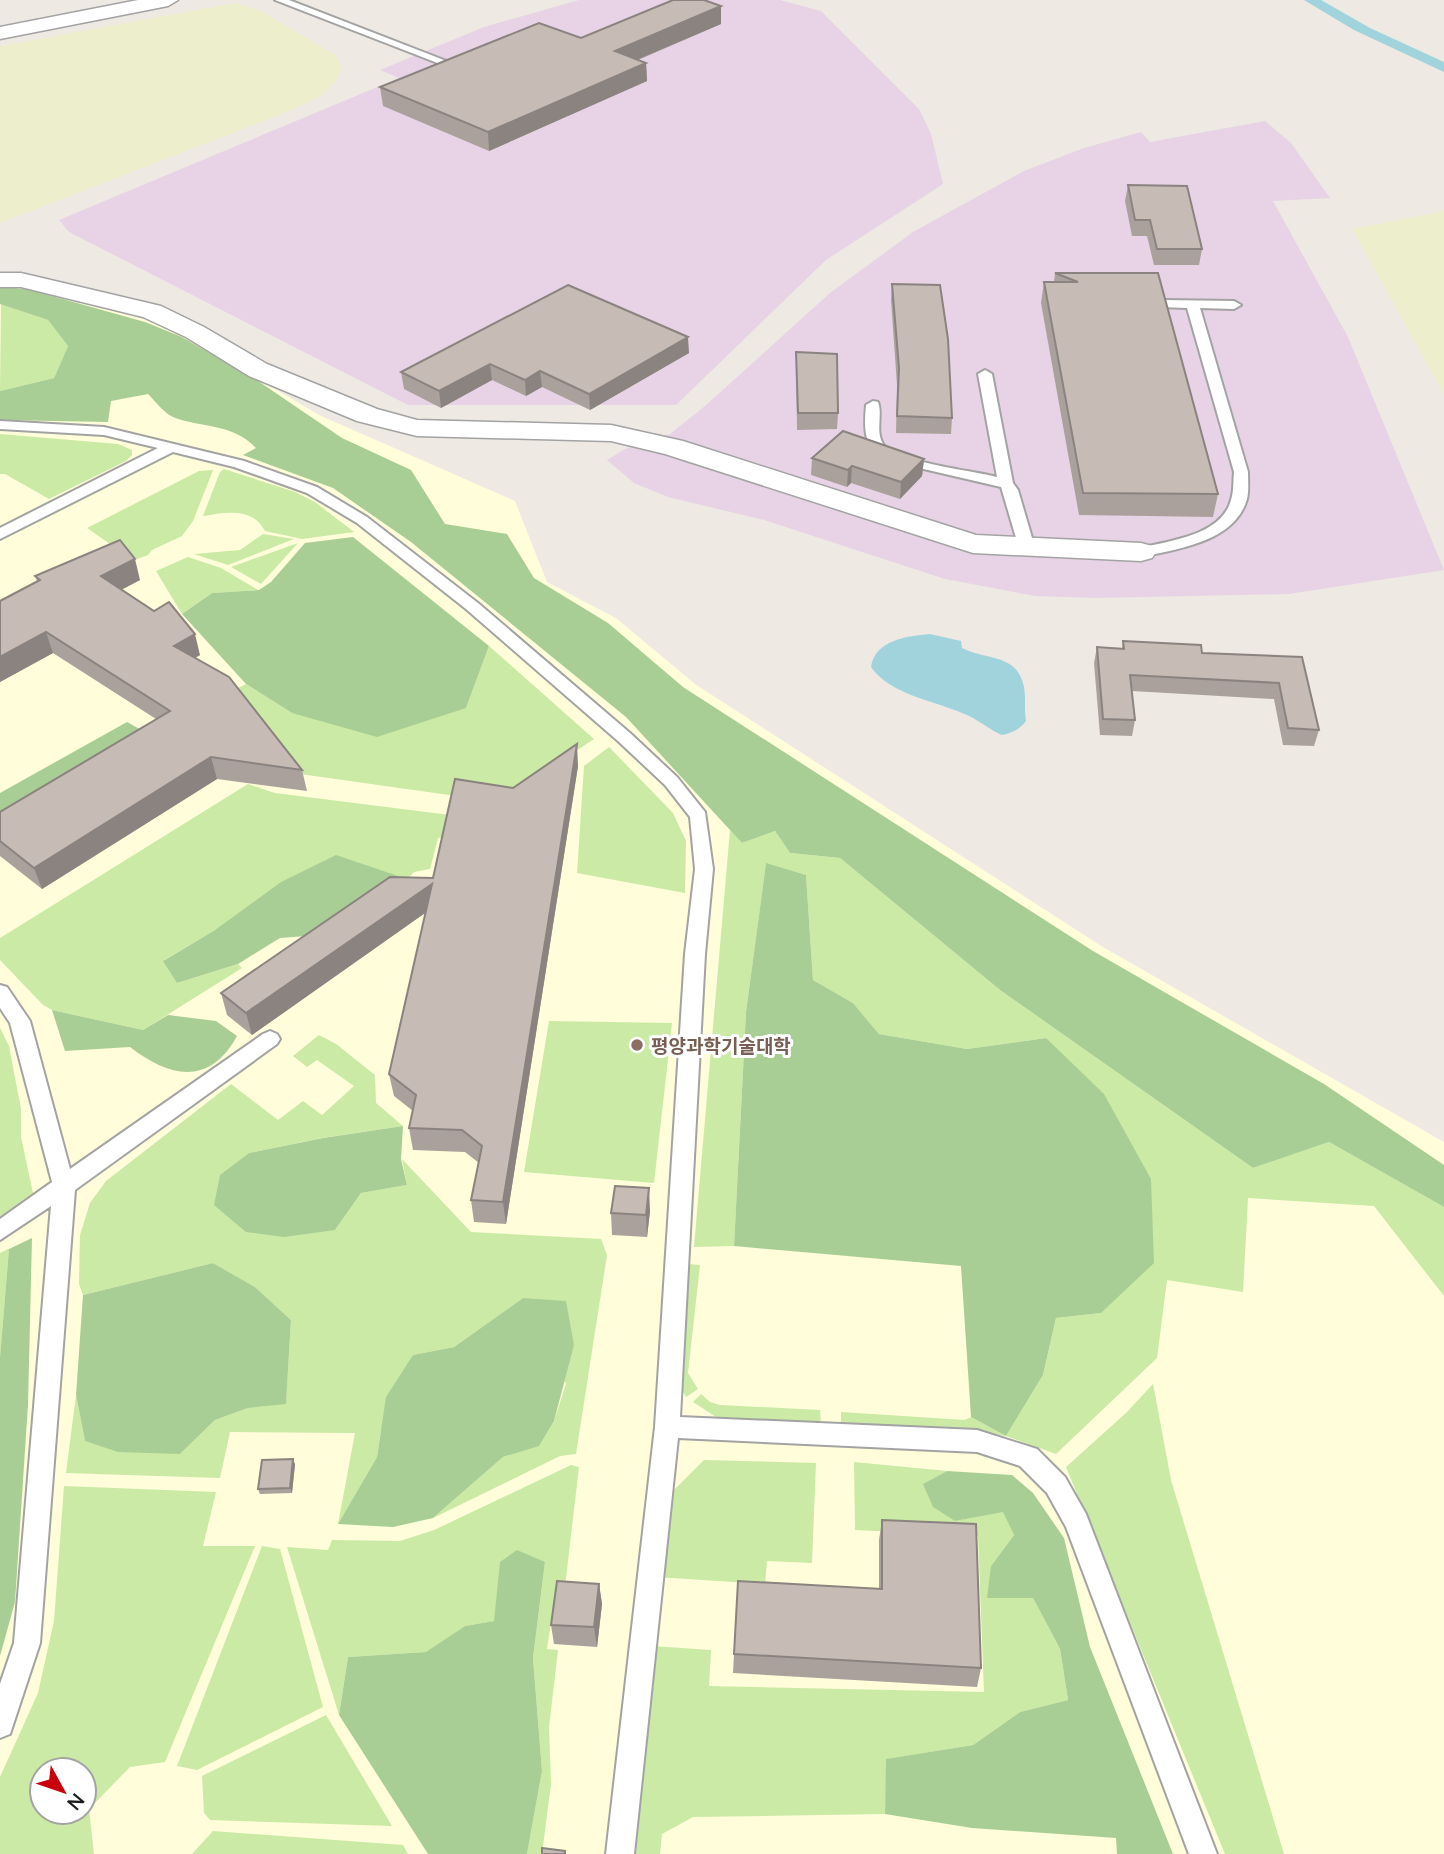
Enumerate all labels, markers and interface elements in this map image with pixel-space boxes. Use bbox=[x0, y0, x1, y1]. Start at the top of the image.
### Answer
place label: 평양과학기술대학 bbox=[651, 1034, 791, 1057]
marker: 평양과학기술대학 bbox=[629, 1037, 645, 1053]
north arrow bbox=[28, 1756, 98, 1826]
text: N bbox=[63, 1789, 90, 1815]

